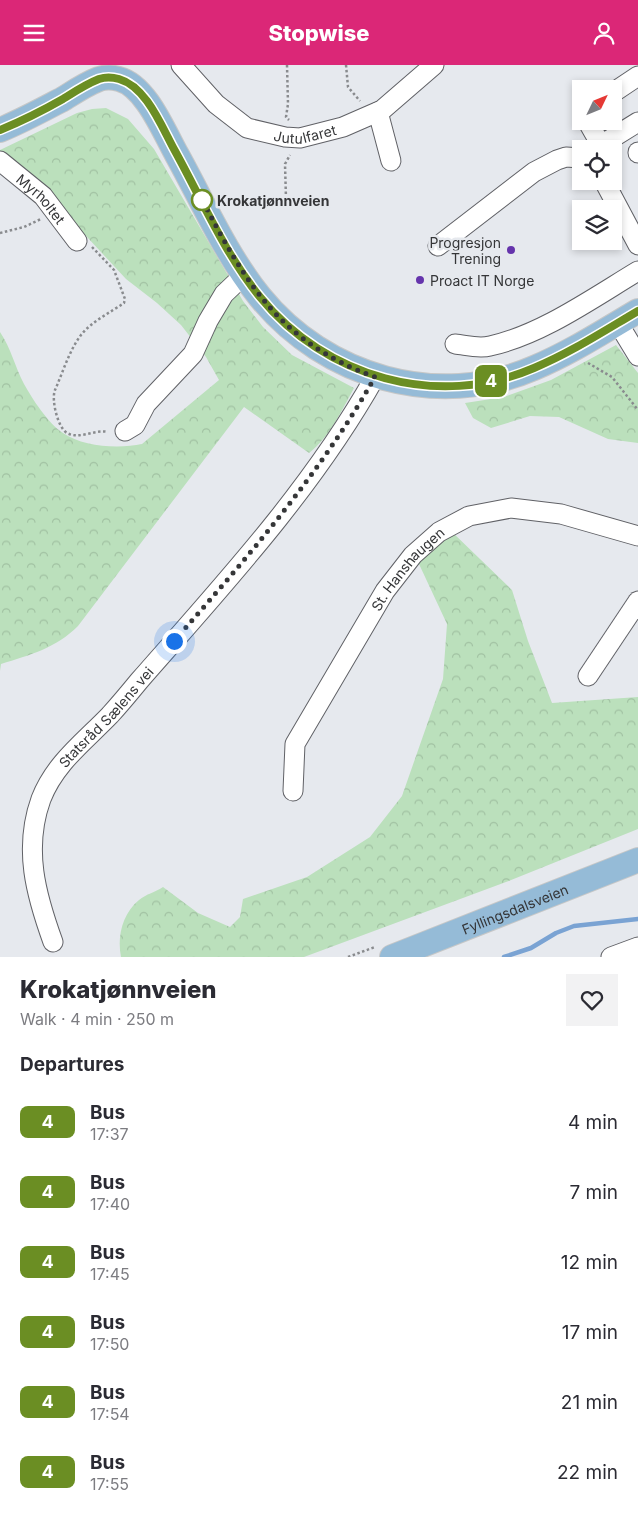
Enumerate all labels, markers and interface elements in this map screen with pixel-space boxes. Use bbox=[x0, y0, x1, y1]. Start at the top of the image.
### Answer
icon: menu bbox=[20, 19, 48, 47]
icon: person bbox=[590, 19, 618, 47]
text: Stopwise bbox=[268, 20, 370, 46]
north arrow bbox=[572, 80, 622, 130]
map controls bbox=[572, 80, 622, 250]
street label: Jutulfaret bbox=[272, 121, 338, 147]
button: locate bbox=[572, 140, 622, 190]
street label: Myrholtet bbox=[13, 170, 70, 227]
marker: Krokatjønnveien bbox=[191, 189, 213, 211]
place label: Krokatjønnveien bbox=[217, 192, 329, 209]
button: layers bbox=[572, 200, 622, 250]
place label: Progresjon Trening bbox=[429, 234, 501, 267]
marker: Progresjon Trening bbox=[505, 244, 517, 256]
place label: Proact IT Norge bbox=[430, 272, 534, 289]
marker: Proact IT Norge bbox=[414, 274, 426, 286]
line badge: 4 bbox=[475, 365, 507, 397]
text: 4 bbox=[485, 370, 497, 391]
street label: St. Hanshaugen bbox=[367, 523, 447, 613]
your location bbox=[162, 629, 187, 654]
street label: Statsråd Sælens vei bbox=[55, 663, 156, 770]
street label: Fyllingsdalsveien bbox=[459, 880, 570, 937]
button: heart bbox=[566, 974, 618, 1026]
text: Krokatjønnveien bbox=[20, 975, 217, 1004]
text: Walk · 4 min · 250 m bbox=[20, 1009, 174, 1029]
text: Departures bbox=[20, 1053, 124, 1076]
text: Bus bbox=[90, 1101, 125, 1124]
text: 4 bbox=[41, 1111, 54, 1132]
text: 4 min bbox=[568, 1111, 618, 1134]
text: 17:37 bbox=[90, 1124, 129, 1144]
text: Bus bbox=[90, 1171, 125, 1194]
text: 4 bbox=[41, 1181, 54, 1202]
text: 7 min bbox=[569, 1181, 618, 1204]
text: 17:40 bbox=[90, 1194, 130, 1214]
text: Bus bbox=[90, 1241, 125, 1264]
text: 4 bbox=[41, 1251, 54, 1272]
text: 12 min bbox=[561, 1251, 618, 1274]
text: 17:45 bbox=[90, 1264, 130, 1284]
text: Bus bbox=[90, 1311, 125, 1334]
text: 4 bbox=[41, 1321, 54, 1342]
text: 17 min bbox=[562, 1321, 618, 1344]
text: 17:50 bbox=[90, 1334, 129, 1354]
text: Bus bbox=[90, 1381, 125, 1404]
text: 4 bbox=[41, 1391, 54, 1412]
text: 21 min bbox=[561, 1391, 618, 1414]
text: 17:54 bbox=[90, 1404, 130, 1424]
text: Bus bbox=[90, 1451, 125, 1474]
text: 4 bbox=[41, 1461, 54, 1482]
text: 22 min bbox=[557, 1461, 618, 1484]
text: 17:55 bbox=[90, 1474, 129, 1494]

